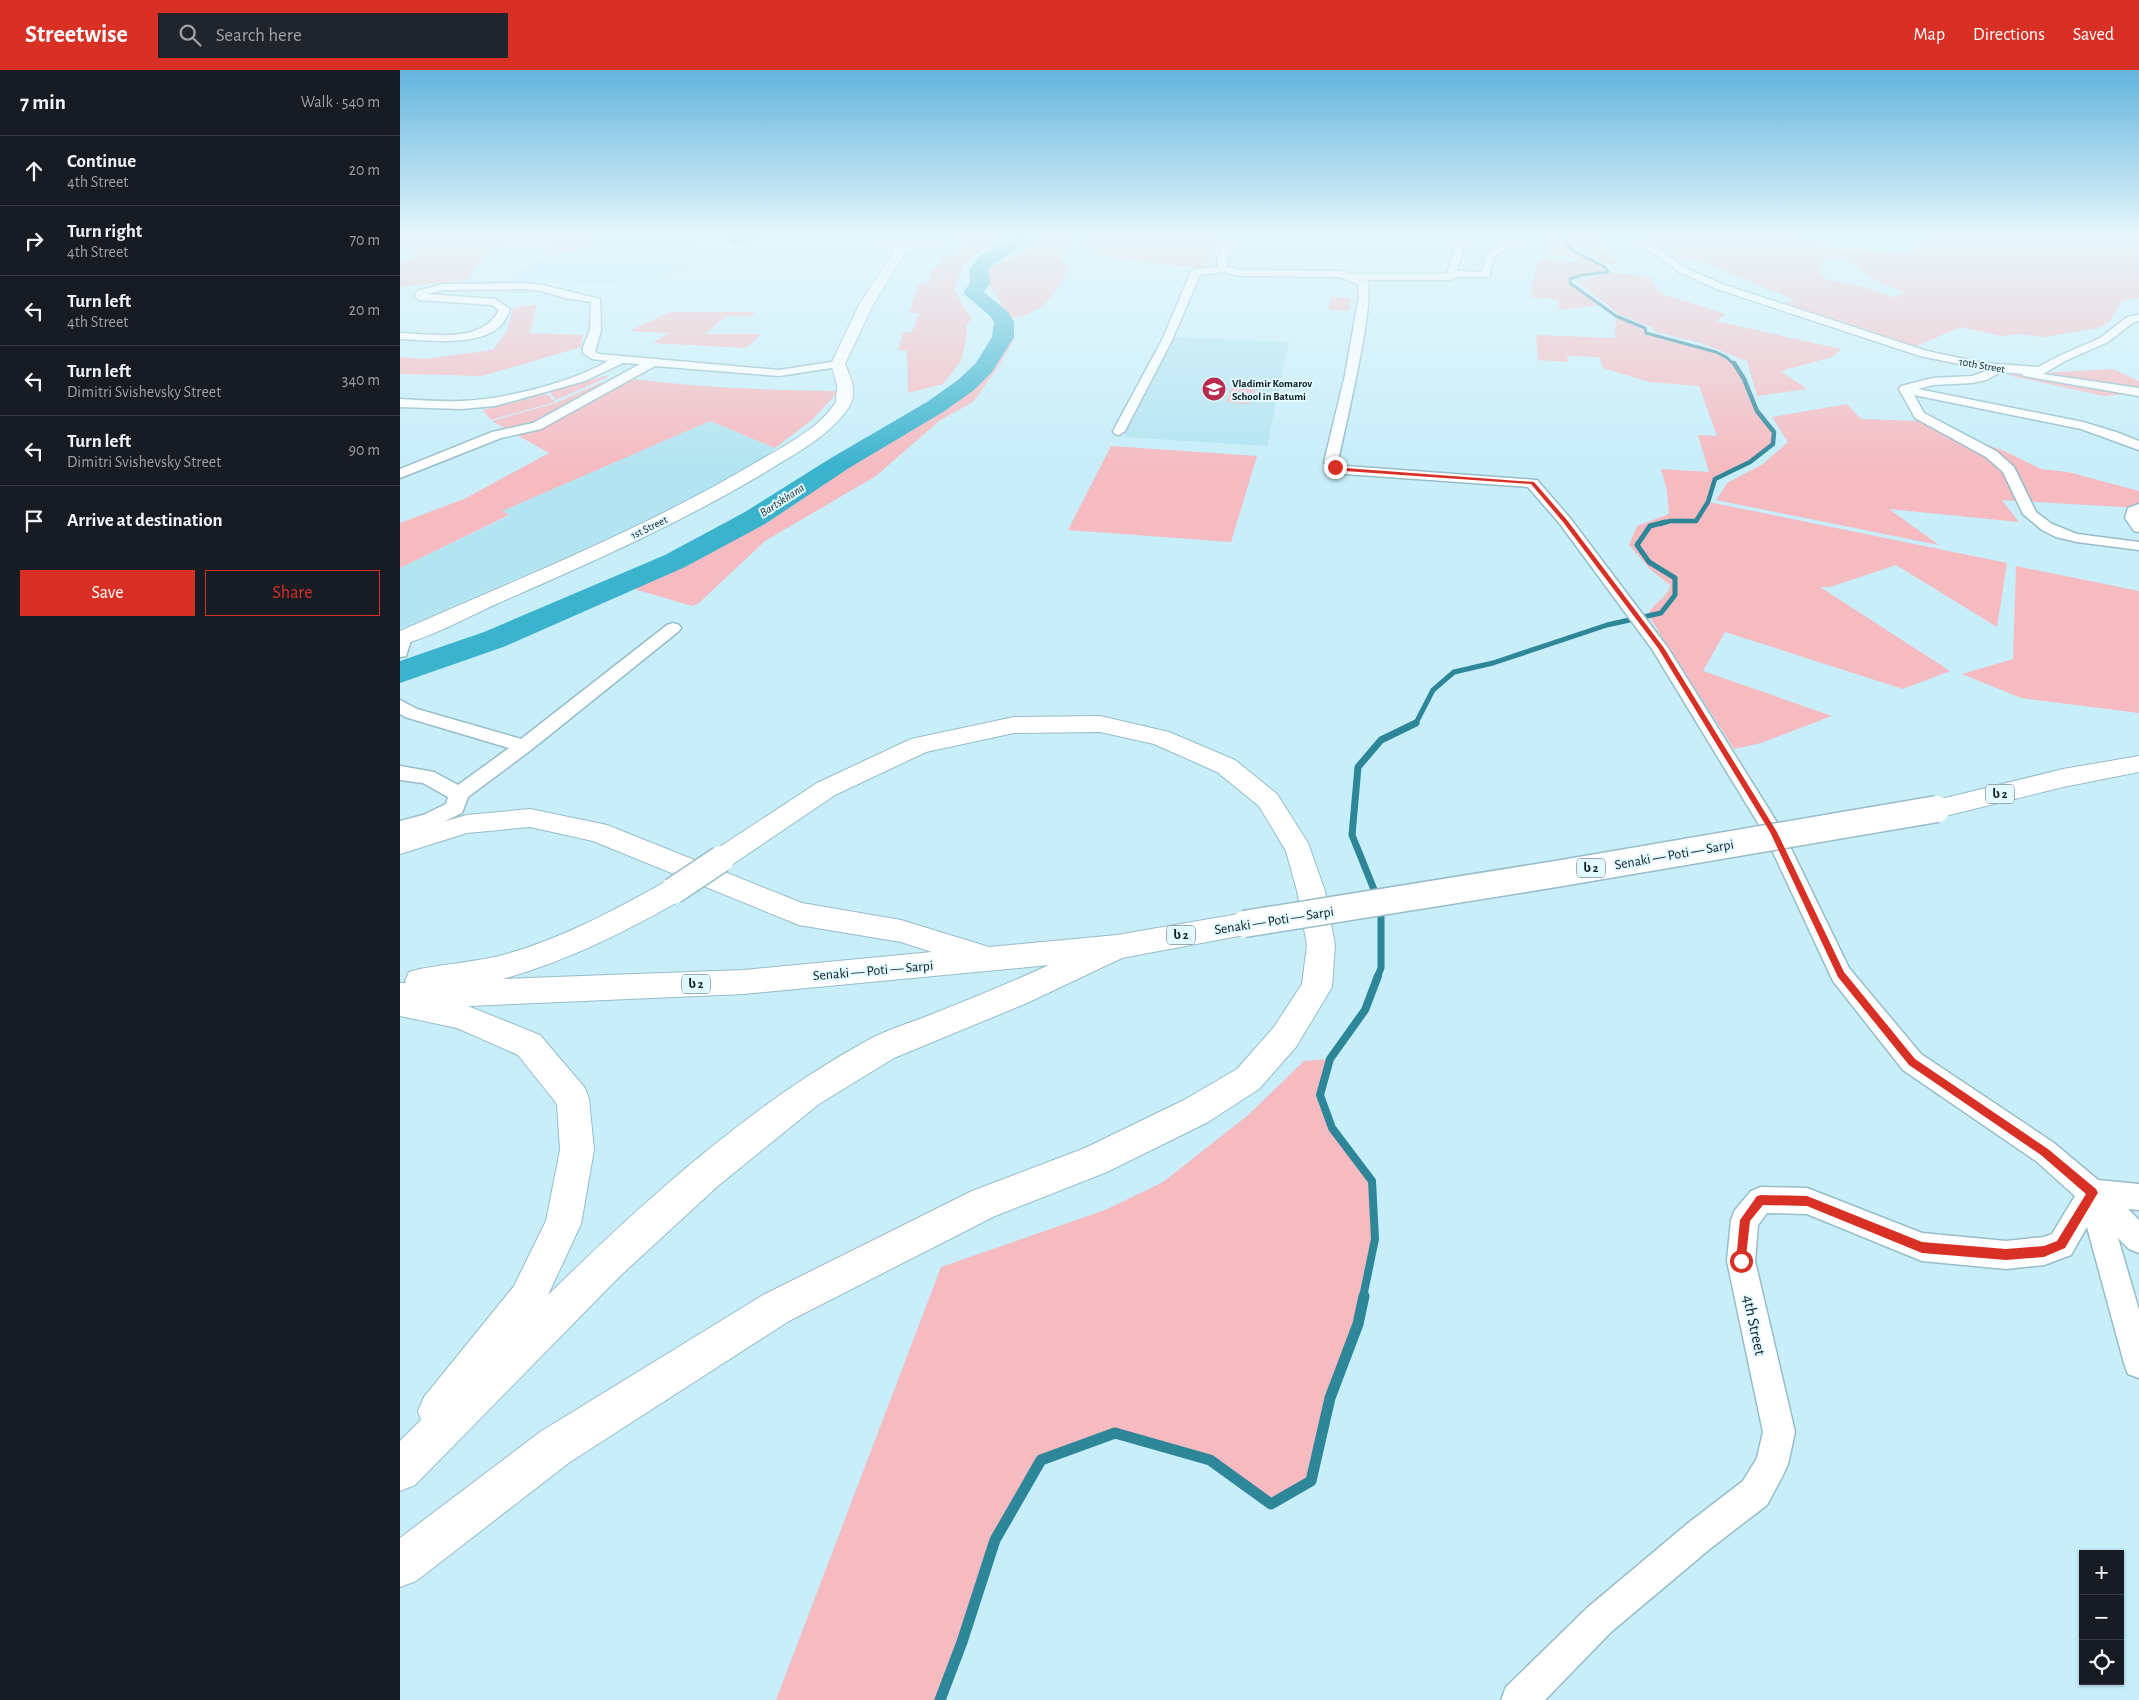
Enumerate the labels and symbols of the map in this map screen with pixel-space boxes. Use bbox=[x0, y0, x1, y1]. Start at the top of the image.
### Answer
street label: 10th Street bbox=[1958, 356, 2006, 375]
school or university icon: Vladimir Komarov School in Batumi bbox=[1201, 376, 1227, 402]
place label: Vladimir Komarov School in Batumi bbox=[1232, 378, 1312, 402]
route end bbox=[1324, 456, 1347, 479]
water label: Bartskhana bbox=[758, 481, 806, 519]
street label: 1st Street bbox=[629, 514, 670, 541]
road number: ს 2 bbox=[1986, 784, 2014, 804]
street label: Senaki — Poti — Sarpi bbox=[1614, 838, 1735, 872]
road number: ს 2 bbox=[1577, 858, 1605, 878]
street label: Senaki — Poti — Sarpi bbox=[1213, 905, 1335, 937]
road number: ს 2 bbox=[1167, 926, 1195, 944]
street label: Senaki — Poti — Sarpi bbox=[812, 959, 934, 983]
road number: ს 2 bbox=[682, 974, 710, 994]
route start bbox=[1730, 1250, 1753, 1273]
street label: 4th Street bbox=[1740, 1293, 1768, 1357]

